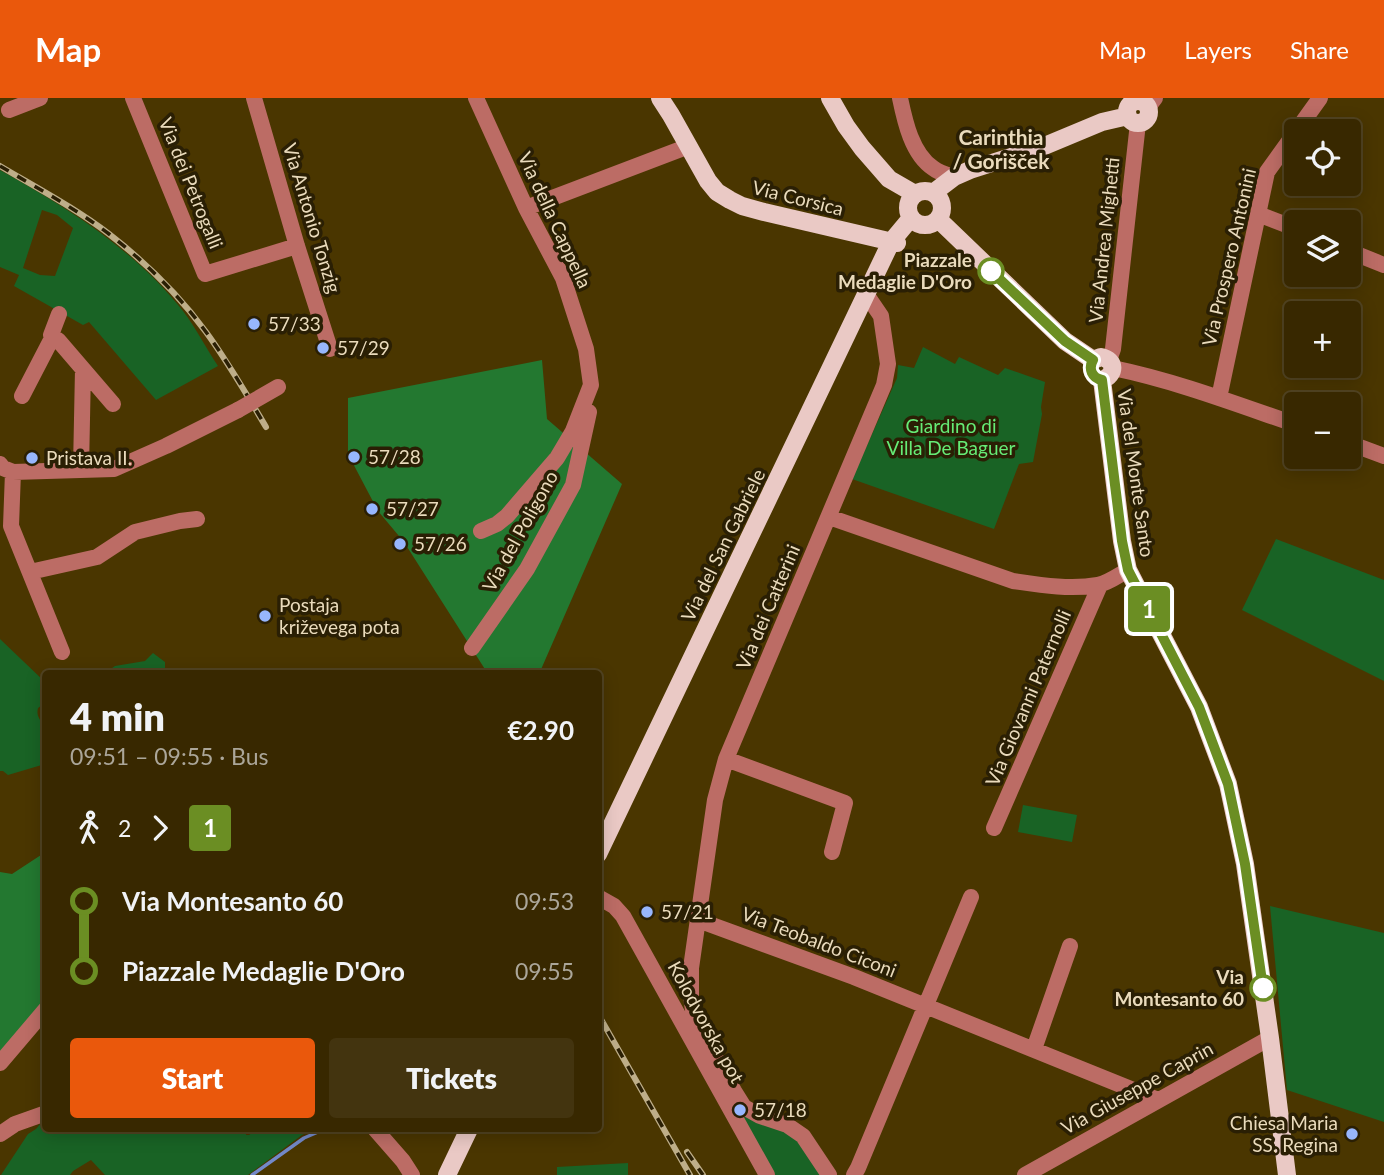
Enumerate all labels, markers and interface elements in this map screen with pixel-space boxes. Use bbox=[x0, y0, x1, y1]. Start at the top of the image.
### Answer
text: Map bbox=[35, 29, 101, 69]
text: Map bbox=[1099, 35, 1146, 64]
text: Layers bbox=[1184, 35, 1252, 64]
text: Share bbox=[1290, 35, 1349, 64]
street label: Via dei Petrogalli bbox=[155, 114, 228, 252]
map controls bbox=[1284, 119, 1361, 469]
button: locate bbox=[1284, 119, 1361, 196]
district label: Carinthia / Gorišček bbox=[953, 124, 1050, 173]
street label: Via Antonio Tonzig bbox=[279, 140, 346, 296]
street label: Via della Cappella bbox=[514, 148, 597, 292]
street label: Via Andrea Mighetti bbox=[1083, 156, 1124, 324]
street label: Via Prospero Antonini bbox=[1197, 166, 1260, 348]
street label: Via Corsica bbox=[750, 175, 846, 220]
button: layers bbox=[1284, 210, 1361, 287]
place label: Piazzale Medaglie D'Oro bbox=[838, 248, 972, 293]
marker: Piazzale Medaglie D'Oro bbox=[978, 258, 1004, 284]
button: + bbox=[1284, 301, 1361, 378]
place label: 57/33 bbox=[268, 312, 321, 335]
marker: 57/33 bbox=[246, 316, 262, 332]
place label: 57/29 bbox=[337, 336, 390, 359]
marker: 57/29 bbox=[315, 340, 331, 356]
street label: Via del Monte Santo bbox=[1113, 387, 1160, 559]
button: − bbox=[1284, 392, 1361, 469]
park label: Giardino di Villa De Baguer bbox=[887, 414, 1016, 459]
place label: 57/28 bbox=[368, 445, 421, 468]
place label: Pristava II. bbox=[46, 446, 132, 469]
marker: 57/28 bbox=[346, 449, 362, 465]
marker: Pristava II. bbox=[24, 450, 40, 466]
street label: Via del San Gabriele bbox=[676, 465, 769, 625]
street label: Via del Poligono bbox=[477, 466, 562, 595]
place label: 57/27 bbox=[386, 497, 439, 520]
marker: 57/27 bbox=[364, 501, 380, 517]
place label: 57/26 bbox=[414, 532, 467, 555]
marker: 57/26 bbox=[392, 536, 408, 552]
street label: Via dei Catterini bbox=[731, 541, 804, 673]
line badge: 1 bbox=[1126, 586, 1172, 632]
place label: Postaja križevega pota bbox=[279, 593, 400, 638]
text: 1 bbox=[1142, 594, 1156, 623]
street label: Via Giovanni Paternolli bbox=[980, 606, 1075, 789]
marker: Postaja križevega pota bbox=[257, 608, 273, 624]
text: 4 min bbox=[70, 693, 165, 739]
text: €2.90 bbox=[508, 714, 574, 746]
text: 09:51 – 09:55 · Bus bbox=[70, 742, 269, 770]
icon: walk bbox=[70, 809, 108, 847]
icon: forward bbox=[141, 809, 179, 847]
text: 1 bbox=[203, 813, 217, 842]
text: 2 bbox=[118, 814, 131, 842]
text: Via Montesanto 60 bbox=[122, 885, 343, 917]
text: 09:53 bbox=[515, 887, 574, 915]
place label: 57/21 bbox=[661, 900, 714, 923]
street label: Via Teobaldo Ciconi bbox=[739, 901, 900, 982]
marker: 57/21 bbox=[639, 904, 655, 920]
text: Piazzale Medaglie D'Oro bbox=[122, 955, 405, 987]
text: 09:55 bbox=[515, 957, 574, 985]
street label: Kolodvorska pot bbox=[663, 957, 750, 1087]
place label: Via Montesanto 60 bbox=[1115, 965, 1244, 1010]
marker: Via Montesanto 60 bbox=[1250, 975, 1276, 1001]
street label: Via Giuseppe Caprin bbox=[1057, 1036, 1217, 1139]
button: Start bbox=[70, 1038, 315, 1118]
button: Tickets bbox=[329, 1038, 574, 1118]
place label: 57/18 bbox=[754, 1098, 807, 1121]
marker: 57/18 bbox=[732, 1102, 748, 1118]
place label: Chiesa Maria SS. Regina bbox=[1230, 1111, 1338, 1156]
marker: Chiesa Maria SS. Regina bbox=[1344, 1126, 1360, 1142]

